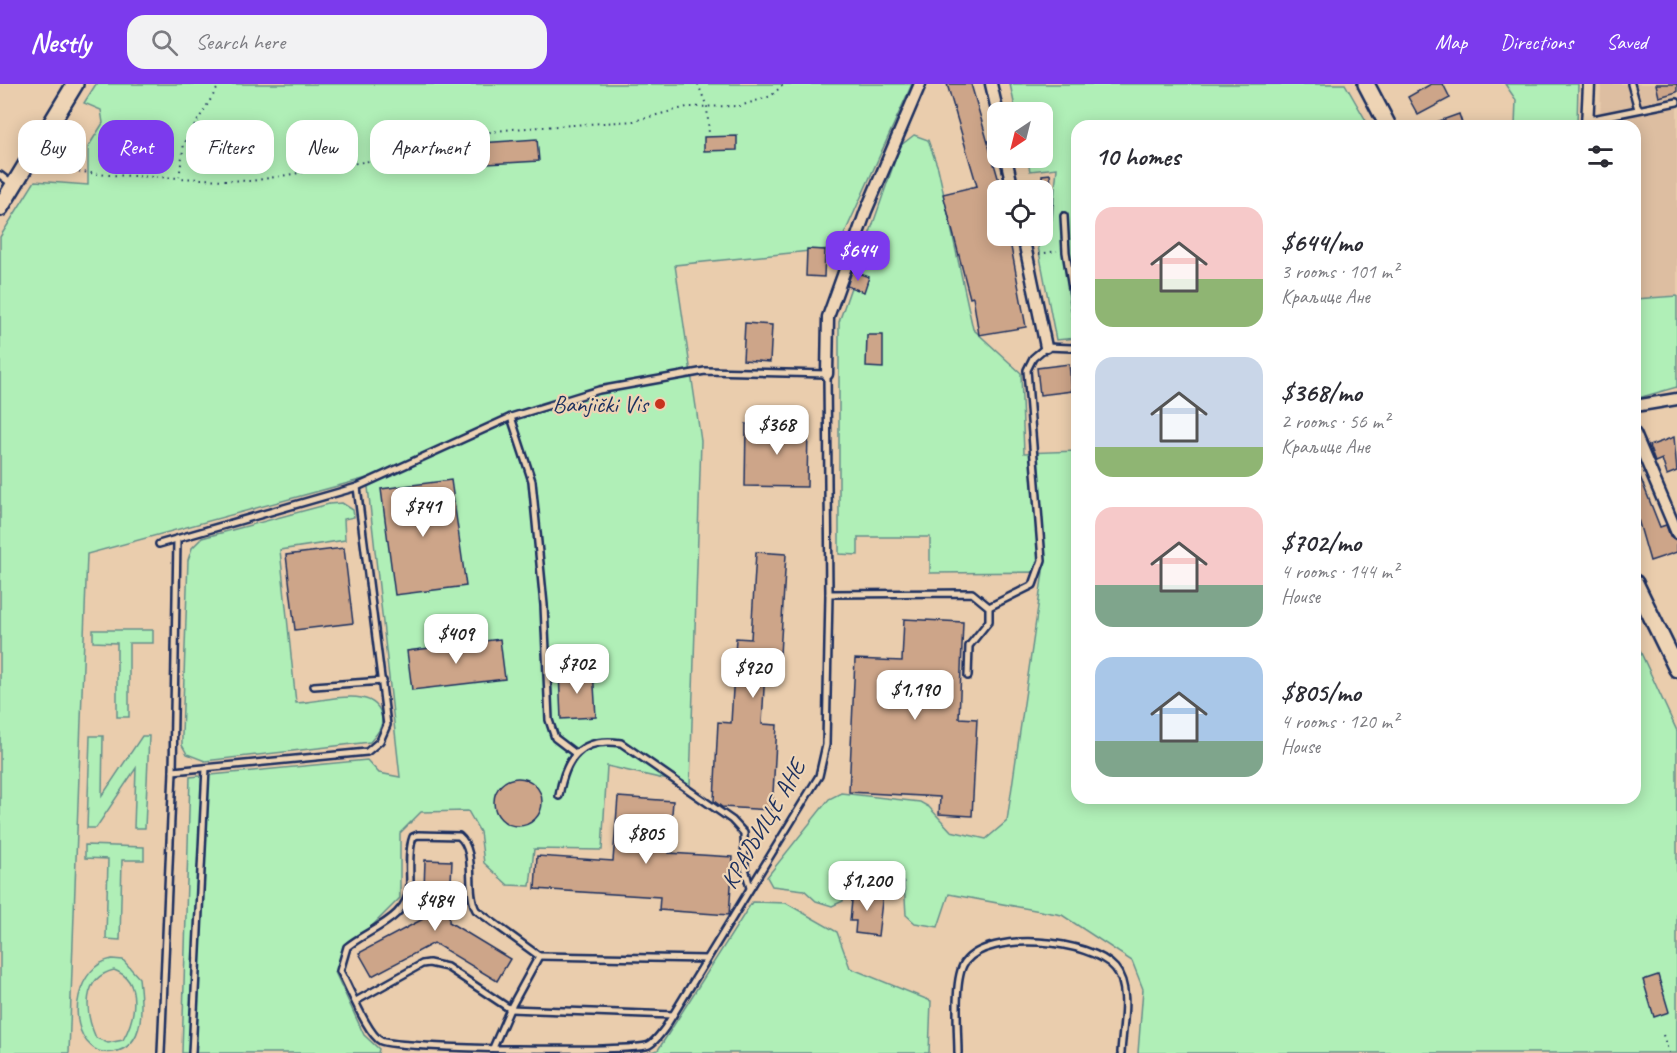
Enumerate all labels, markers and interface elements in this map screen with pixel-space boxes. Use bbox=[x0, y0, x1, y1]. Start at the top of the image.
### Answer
search box bbox=[127, 15, 547, 69]
text: Nestly bbox=[30, 25, 91, 60]
icon: search bbox=[148, 26, 181, 59]
text: Search here bbox=[196, 28, 285, 56]
text: Map bbox=[1435, 29, 1467, 55]
text: Directions bbox=[1500, 29, 1573, 55]
text: Saved bbox=[1606, 29, 1647, 55]
north arrow bbox=[987, 102, 1053, 168]
map controls bbox=[987, 102, 1053, 246]
chip: Buy bbox=[18, 120, 86, 174]
chip: Rent bbox=[98, 120, 174, 174]
chip: Filters bbox=[186, 120, 274, 174]
chip: New bbox=[286, 120, 358, 174]
chip: Apartment bbox=[370, 120, 490, 174]
text: 10 homes bbox=[1095, 140, 1180, 173]
icon: filters bbox=[1584, 140, 1617, 173]
button: locate bbox=[987, 180, 1053, 246]
text: $644/mo bbox=[1281, 226, 1362, 259]
pin: $644 bbox=[822, 231, 894, 282]
icon: home bbox=[1143, 231, 1215, 303]
text: $644 bbox=[840, 238, 876, 263]
text: 3 rooms · 101 m² bbox=[1281, 259, 1398, 284]
text: Краљице Ане bbox=[1281, 284, 1370, 309]
text: $368/mo bbox=[1281, 376, 1362, 409]
icon: home bbox=[1143, 381, 1215, 453]
place label: Banjički Vis bbox=[553, 389, 650, 419]
marker: Banjički Vis bbox=[653, 397, 667, 411]
pin: $368 bbox=[741, 405, 813, 456]
text: 2 rooms · 56 m² bbox=[1281, 409, 1389, 434]
text: $368 bbox=[759, 412, 795, 437]
text: Краљице Ане bbox=[1281, 434, 1370, 459]
pin: $741 bbox=[387, 487, 459, 538]
text: $741 bbox=[405, 494, 441, 519]
text: $702/mo bbox=[1281, 526, 1361, 559]
icon: home bbox=[1143, 531, 1215, 603]
text: 4 rooms · 144 m² bbox=[1281, 559, 1398, 584]
text: House bbox=[1281, 584, 1320, 609]
pin: $409 bbox=[420, 614, 492, 665]
text: $409 bbox=[438, 621, 474, 646]
pin: $702 bbox=[541, 644, 613, 695]
pin: $920 bbox=[717, 648, 789, 699]
text: $702 bbox=[559, 651, 595, 676]
text: $920 bbox=[735, 655, 771, 680]
pin: $1,190 bbox=[866, 670, 964, 721]
text: $805/mo bbox=[1281, 676, 1361, 709]
text: $1,190 bbox=[891, 677, 939, 702]
icon: home bbox=[1143, 681, 1215, 753]
text: 4 rooms · 120 m² bbox=[1281, 709, 1398, 734]
text: House bbox=[1281, 734, 1320, 759]
street label: КРАЉИЦЕ АНЕ bbox=[714, 752, 814, 894]
pin: $805 bbox=[610, 814, 682, 865]
text: $805 bbox=[628, 821, 664, 846]
pin: $1,200 bbox=[818, 861, 916, 912]
text: $1,200 bbox=[843, 868, 891, 893]
pin: $484 bbox=[399, 881, 471, 932]
text: $484 bbox=[417, 888, 453, 913]

